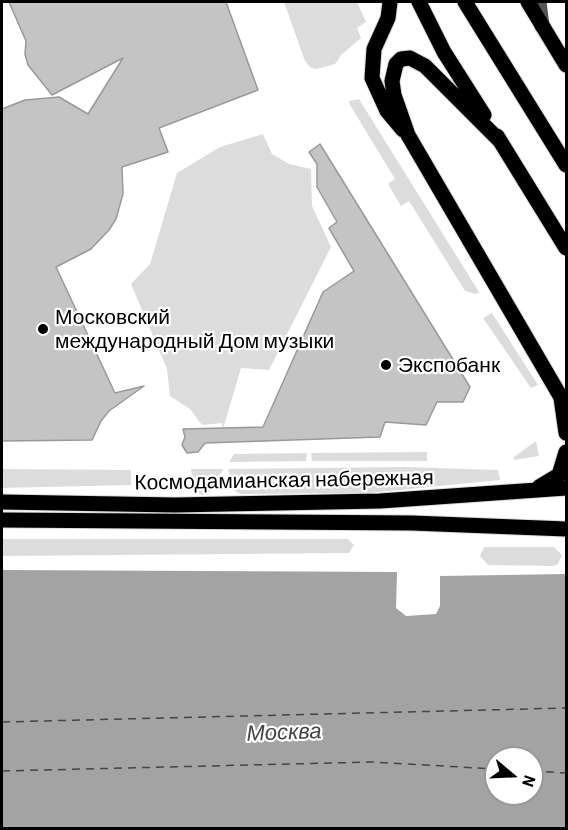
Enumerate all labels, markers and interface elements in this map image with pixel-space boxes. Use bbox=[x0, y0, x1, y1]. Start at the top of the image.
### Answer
place label: Московский международный Дом музыки bbox=[55, 304, 334, 354]
marker: Московский международный Дом музыки bbox=[36, 322, 50, 336]
place label: Экспобанк bbox=[398, 352, 500, 378]
marker: Экспобанк bbox=[379, 358, 393, 372]
street label: Космодамианская набережная bbox=[134, 465, 434, 495]
water label: Москва bbox=[246, 717, 322, 747]
north arrow bbox=[484, 746, 544, 806]
text: N bbox=[519, 773, 540, 789]

